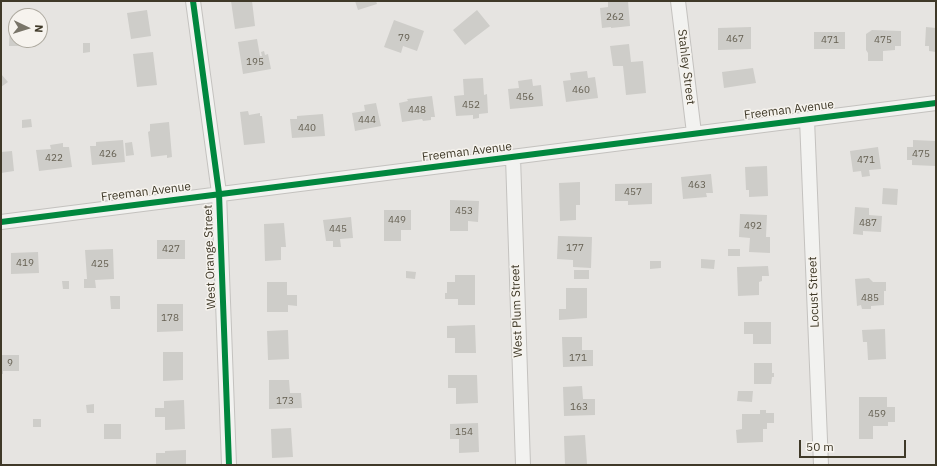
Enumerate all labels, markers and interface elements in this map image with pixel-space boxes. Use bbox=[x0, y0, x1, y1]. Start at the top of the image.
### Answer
north arrow bbox=[8, 8, 48, 48]
house number: 262 bbox=[606, 11, 624, 23]
text: N bbox=[32, 24, 46, 33]
street label: Stahley Street bbox=[674, 28, 698, 106]
house number: 79 bbox=[398, 32, 410, 44]
house number: 467 bbox=[726, 33, 744, 45]
house number: 471 bbox=[821, 34, 839, 46]
house number: 475 bbox=[874, 34, 892, 46]
house number: 195 bbox=[246, 56, 264, 68]
house number: 460 bbox=[572, 84, 590, 96]
house number: 456 bbox=[516, 91, 534, 103]
street label: Freeman Avenue bbox=[743, 97, 835, 123]
house number: 452 bbox=[462, 99, 480, 111]
house number: 448 bbox=[408, 104, 426, 116]
house number: 444 bbox=[358, 114, 376, 126]
house number: 440 bbox=[298, 122, 316, 134]
street label: Freeman Avenue bbox=[421, 139, 513, 165]
house number: 426 bbox=[99, 148, 117, 160]
house number: 475 bbox=[912, 148, 930, 160]
house number: 422 bbox=[45, 152, 63, 164]
house number: 471 bbox=[857, 154, 875, 166]
street label: Freeman Avenue bbox=[100, 179, 192, 205]
house number: 463 bbox=[688, 179, 706, 191]
house number: 457 bbox=[624, 186, 642, 198]
street label: West Orange Street bbox=[201, 204, 219, 310]
house number: 453 bbox=[455, 205, 473, 217]
house number: 449 bbox=[388, 214, 406, 226]
house number: 487 bbox=[859, 217, 877, 229]
house number: 492 bbox=[744, 220, 762, 232]
house number: 445 bbox=[329, 223, 347, 235]
house number: 177 bbox=[566, 242, 584, 254]
house number: 427 bbox=[162, 243, 180, 255]
street label: Locust Street bbox=[806, 256, 822, 328]
house number: 419 bbox=[16, 257, 34, 269]
house number: 425 bbox=[91, 258, 109, 270]
street label: West Plum Street bbox=[508, 264, 526, 358]
house number: 485 bbox=[861, 292, 879, 304]
house number: 178 bbox=[161, 312, 179, 324]
house number: 171 bbox=[569, 352, 587, 364]
house number: 9 bbox=[7, 357, 13, 369]
house number: 173 bbox=[276, 395, 294, 407]
house number: 163 bbox=[570, 401, 588, 413]
house number: 459 bbox=[868, 408, 886, 420]
house number: 154 bbox=[455, 426, 473, 438]
scale bar bbox=[801, 432, 908, 458]
text: 50 m bbox=[806, 439, 834, 454]

